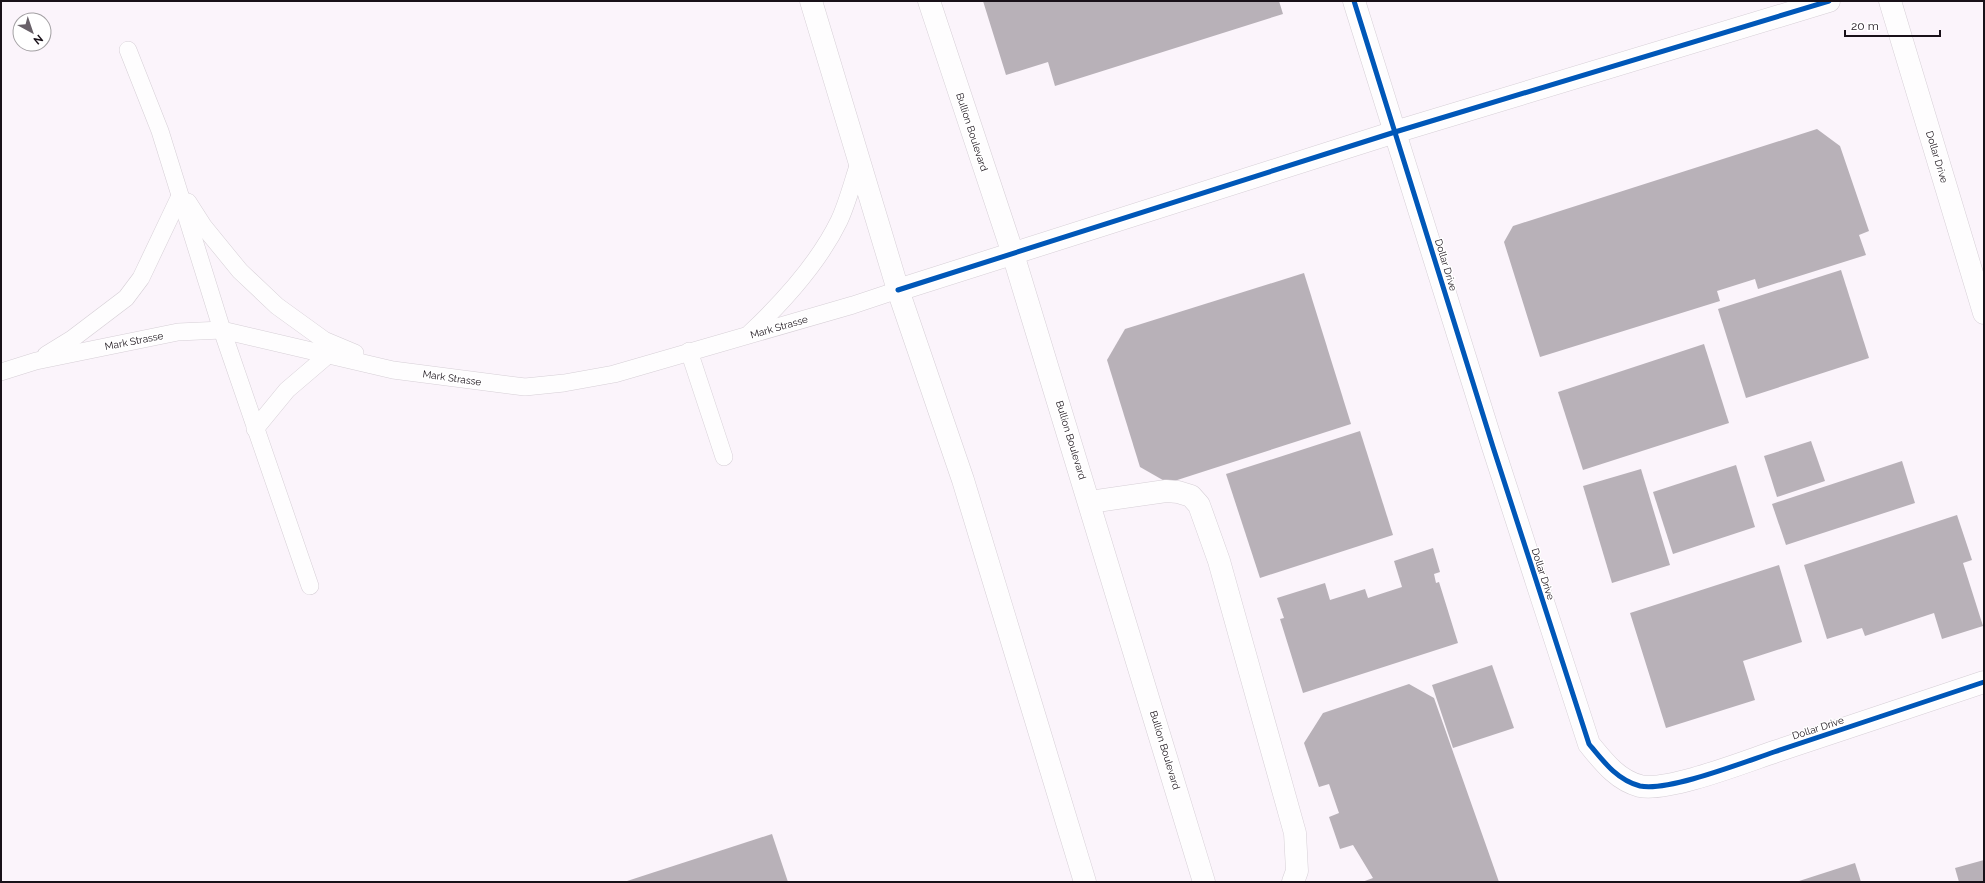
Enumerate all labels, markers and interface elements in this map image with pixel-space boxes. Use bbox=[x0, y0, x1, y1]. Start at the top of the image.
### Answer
north arrow bbox=[12, 12, 52, 52]
scale bar bbox=[1845, 12, 1940, 38]
text: 20 m bbox=[1851, 19, 1879, 33]
text: N bbox=[31, 32, 46, 47]
street label: Bullion Boulevard bbox=[954, 91, 990, 173]
street label: Dollar Drive bbox=[1924, 130, 1950, 184]
street label: Dollar Drive bbox=[1433, 238, 1459, 292]
street label: Mark Strasse bbox=[749, 314, 809, 340]
street label: Mark Strasse bbox=[104, 330, 164, 352]
street label: Mark Strasse bbox=[422, 368, 482, 388]
street label: Bullion Boulevard bbox=[1054, 399, 1088, 481]
street label: Dollar Drive bbox=[1529, 547, 1557, 601]
street label: Bullion Boulevard bbox=[1148, 709, 1182, 791]
street label: Dollar Drive bbox=[1791, 714, 1845, 742]

